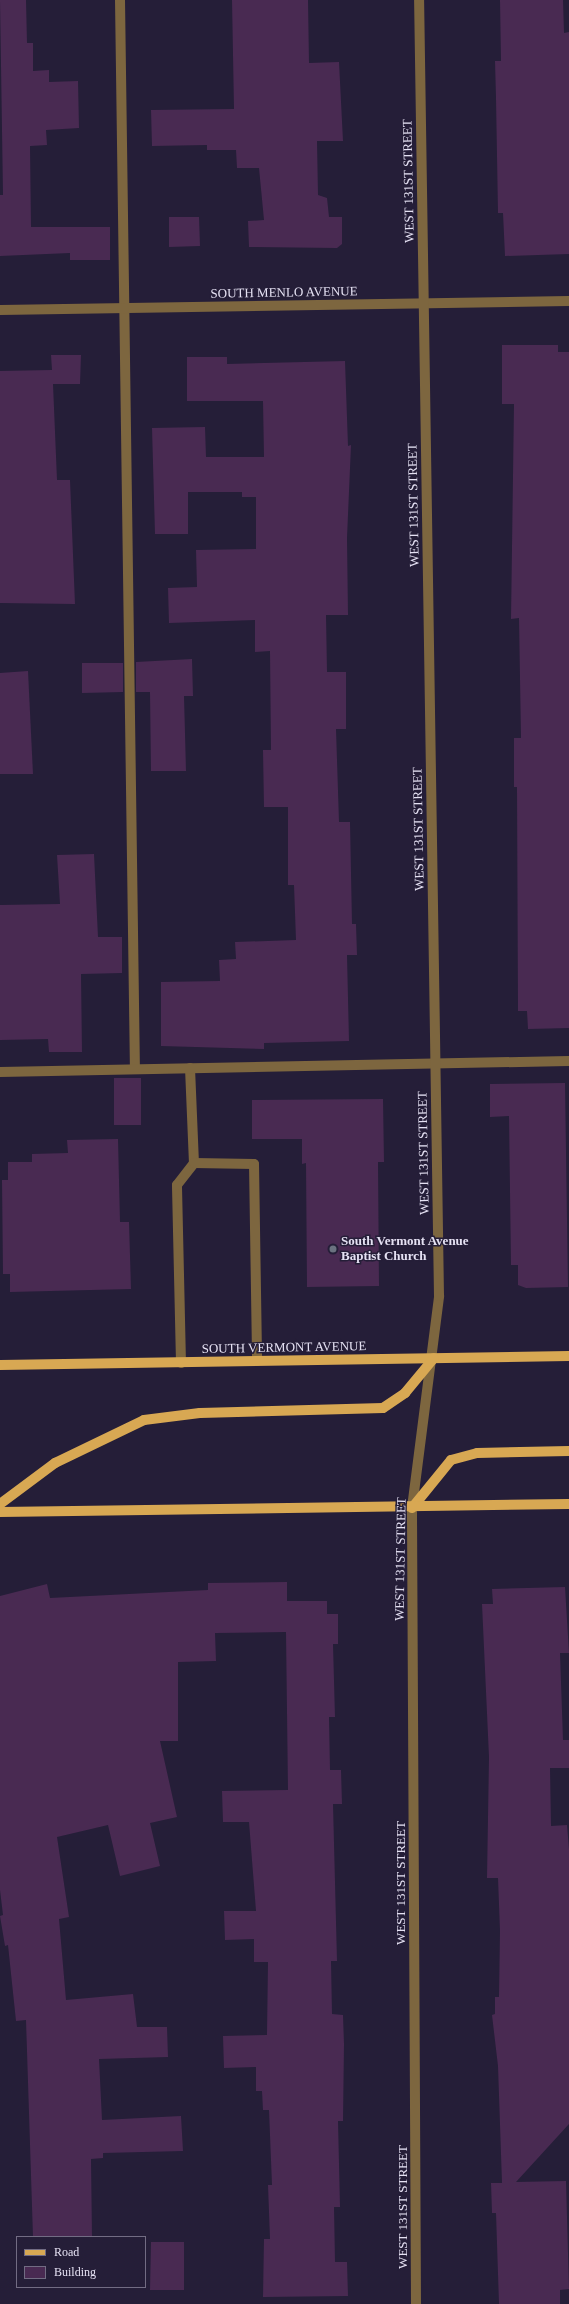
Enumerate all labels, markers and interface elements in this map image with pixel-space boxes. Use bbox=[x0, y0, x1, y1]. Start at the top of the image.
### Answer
street label: WEST 131ST STREET bbox=[400, 119, 418, 243]
street label: SOUTH MENLO AVENUE bbox=[210, 284, 358, 302]
street label: WEST 131ST STREET bbox=[405, 443, 423, 567]
street label: WEST 131ST STREET bbox=[410, 767, 428, 891]
street label: WEST 131ST STREET bbox=[415, 1091, 433, 1215]
place label: South Vermont Avenue Baptist Church bbox=[341, 1234, 470, 1265]
marker: South Vermont Avenue Baptist Church bbox=[328, 1244, 338, 1254]
street label: SOUTH VERMONT AVENUE bbox=[201, 1339, 367, 1357]
street label: WEST 131ST STREET bbox=[392, 1497, 410, 1621]
street label: WEST 131ST STREET bbox=[393, 1821, 409, 1945]
street label: WEST 131ST STREET bbox=[395, 2145, 411, 2269]
legend bbox=[16, 2236, 146, 2288]
text: Road bbox=[54, 2245, 79, 2259]
text: Building bbox=[54, 2265, 96, 2279]

